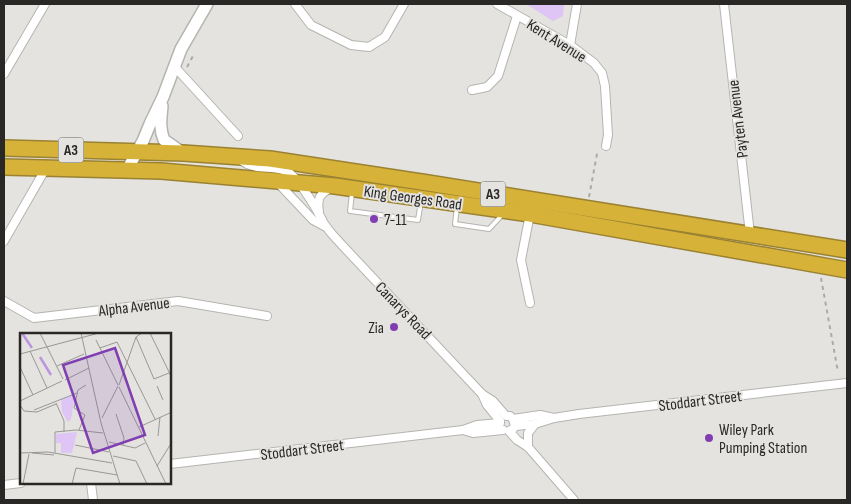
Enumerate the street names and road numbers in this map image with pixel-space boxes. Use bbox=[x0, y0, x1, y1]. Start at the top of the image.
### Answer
street label: Kent Avenue bbox=[523, 15, 590, 67]
street label: Payten Avenue bbox=[724, 79, 753, 159]
road number: A3 bbox=[58, 138, 84, 162]
street label: King Georges Road bbox=[362, 182, 463, 215]
road number: A3 bbox=[480, 182, 506, 206]
street label: Canarys Road bbox=[371, 278, 435, 344]
street label: Alpha Avenue bbox=[97, 294, 171, 321]
street label: Stoddart Street bbox=[657, 387, 743, 416]
street label: Stoddart Street bbox=[259, 436, 345, 465]

